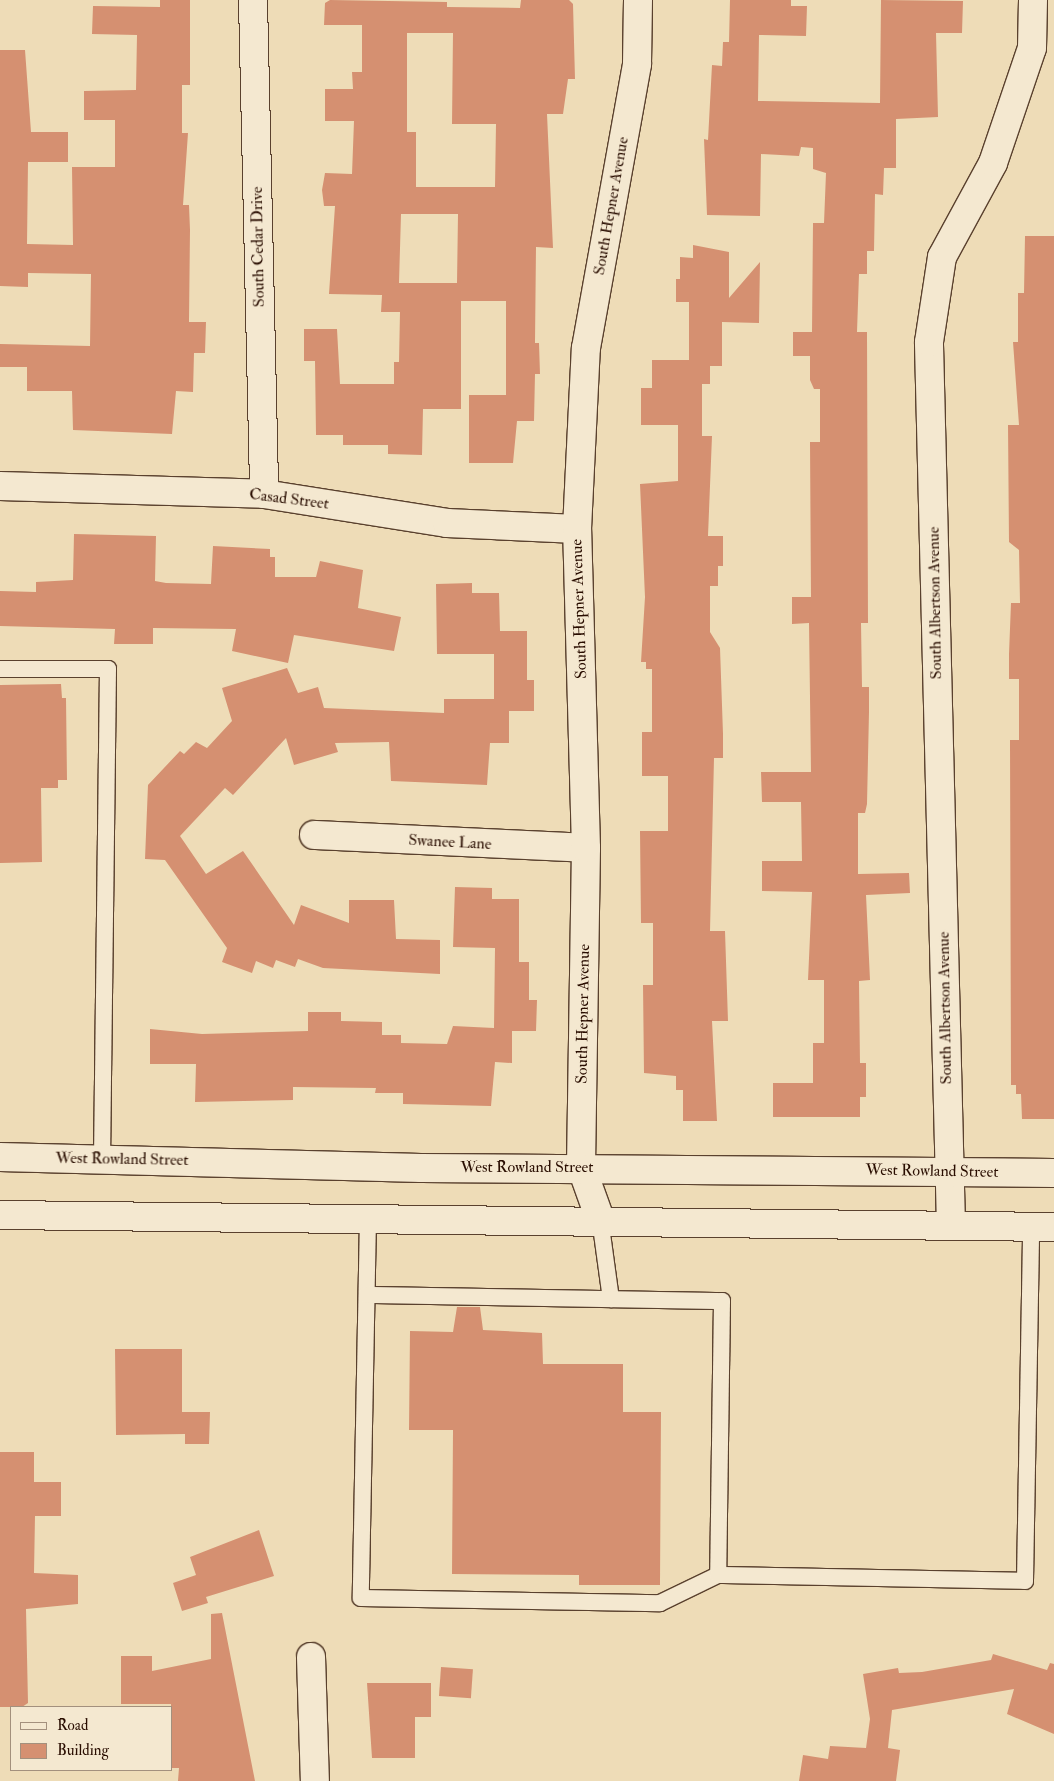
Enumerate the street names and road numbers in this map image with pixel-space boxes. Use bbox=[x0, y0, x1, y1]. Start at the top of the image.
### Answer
street label: South Hepner Avenue bbox=[589, 135, 633, 277]
street label: South Cedar Drive bbox=[247, 187, 269, 307]
street label: Casad Street bbox=[248, 485, 330, 513]
street label: South Albertson Avenue bbox=[924, 526, 946, 680]
street label: South Hepner Avenue bbox=[567, 539, 591, 679]
street label: Swanee Lane bbox=[408, 830, 492, 854]
street label: South Albertson Avenue bbox=[934, 931, 956, 1085]
street label: South Hepner Avenue bbox=[572, 944, 594, 1084]
street label: West Rowland Street bbox=[55, 1148, 189, 1170]
street label: West Rowland Street bbox=[461, 1157, 593, 1177]
street label: West Rowland Street bbox=[865, 1160, 999, 1182]

